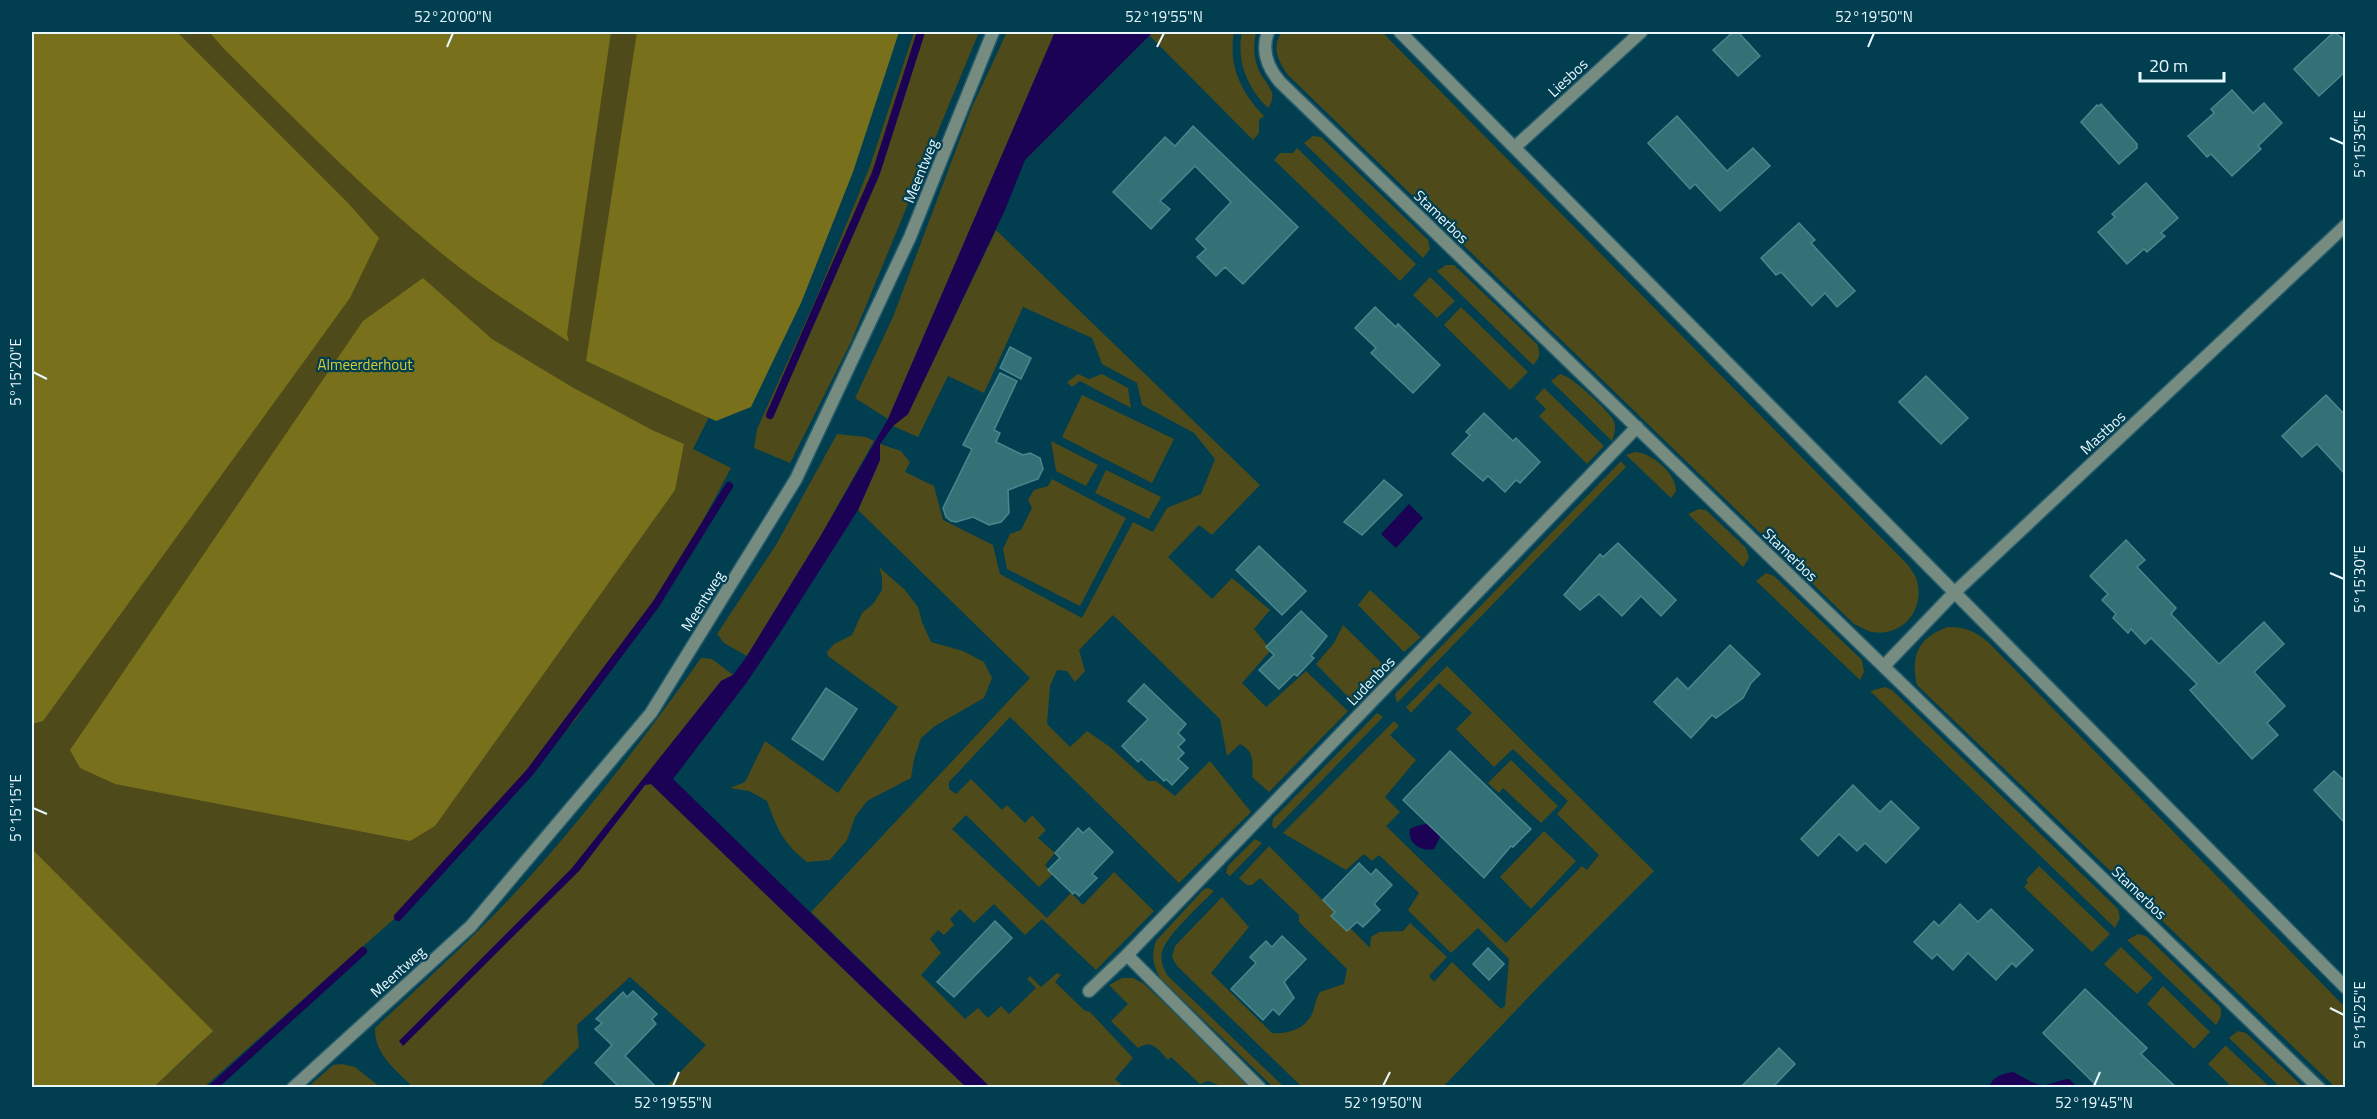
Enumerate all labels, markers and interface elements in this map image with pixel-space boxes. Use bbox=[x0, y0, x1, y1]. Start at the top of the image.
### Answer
text: 52°20'00"N bbox=[414, 5, 492, 28]
text: 52°19'55"N bbox=[1125, 5, 1203, 28]
text: 52°19'50"N bbox=[1835, 5, 1913, 28]
scale bar bbox=[2140, 45, 2224, 83]
text: 20 m bbox=[2149, 52, 2188, 79]
street label: Liesbos bbox=[1542, 53, 1593, 102]
text: 5°15'35"E bbox=[2348, 110, 2371, 178]
street label: Meentweg bbox=[897, 135, 944, 206]
street label: Stamerbos bbox=[1409, 184, 1474, 249]
text: 5°15'20"E bbox=[4, 338, 27, 406]
park label: Almeerderhout bbox=[318, 353, 413, 376]
street label: Mastbos bbox=[2075, 405, 2131, 460]
street label: Stamerbos bbox=[1758, 522, 1823, 587]
text: 5°15'30"E bbox=[2348, 545, 2371, 613]
street label: Meentweg bbox=[675, 566, 730, 635]
street label: Ludenbos bbox=[1341, 651, 1400, 711]
text: 5°15'15"E bbox=[4, 774, 27, 842]
street label: Stamerbos bbox=[2107, 860, 2172, 925]
street label: Meentweg bbox=[365, 940, 431, 1003]
text: 5°15'25"E bbox=[2348, 981, 2371, 1049]
text: 52°19'55"N bbox=[634, 1091, 712, 1114]
text: 52°19'50"N bbox=[1344, 1091, 1422, 1114]
text: 52°19'45"N bbox=[2055, 1091, 2133, 1114]

